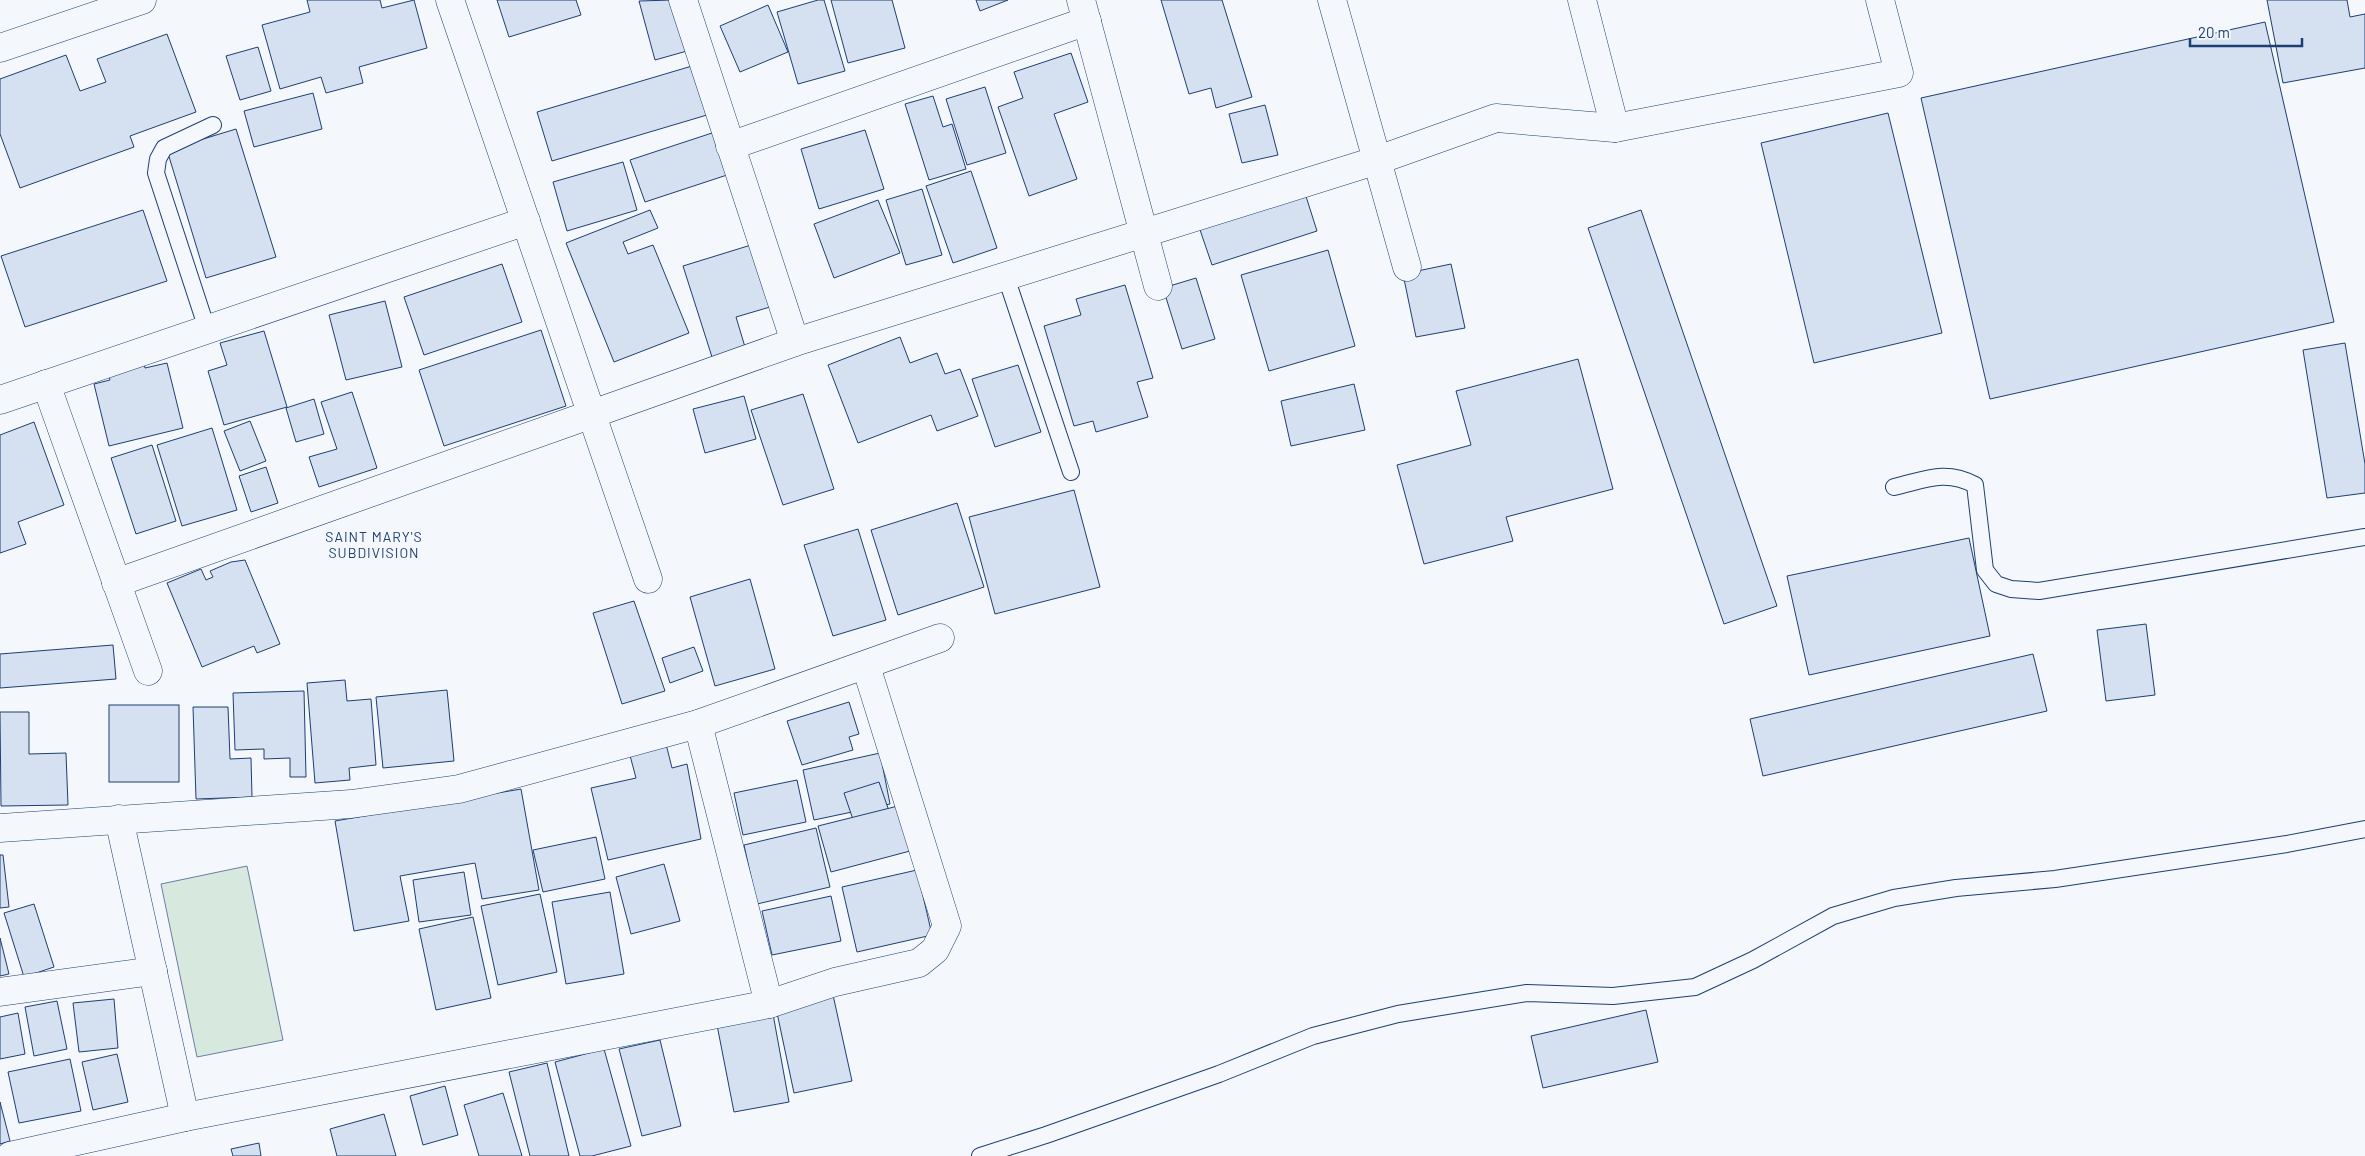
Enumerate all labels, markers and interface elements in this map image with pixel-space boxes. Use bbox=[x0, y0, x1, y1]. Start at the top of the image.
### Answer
scale bar bbox=[2190, 15, 2302, 47]
text: 20 m bbox=[2198, 23, 2230, 41]
district label: SAINT MARY'S SUBDIVISION bbox=[325, 528, 423, 561]

